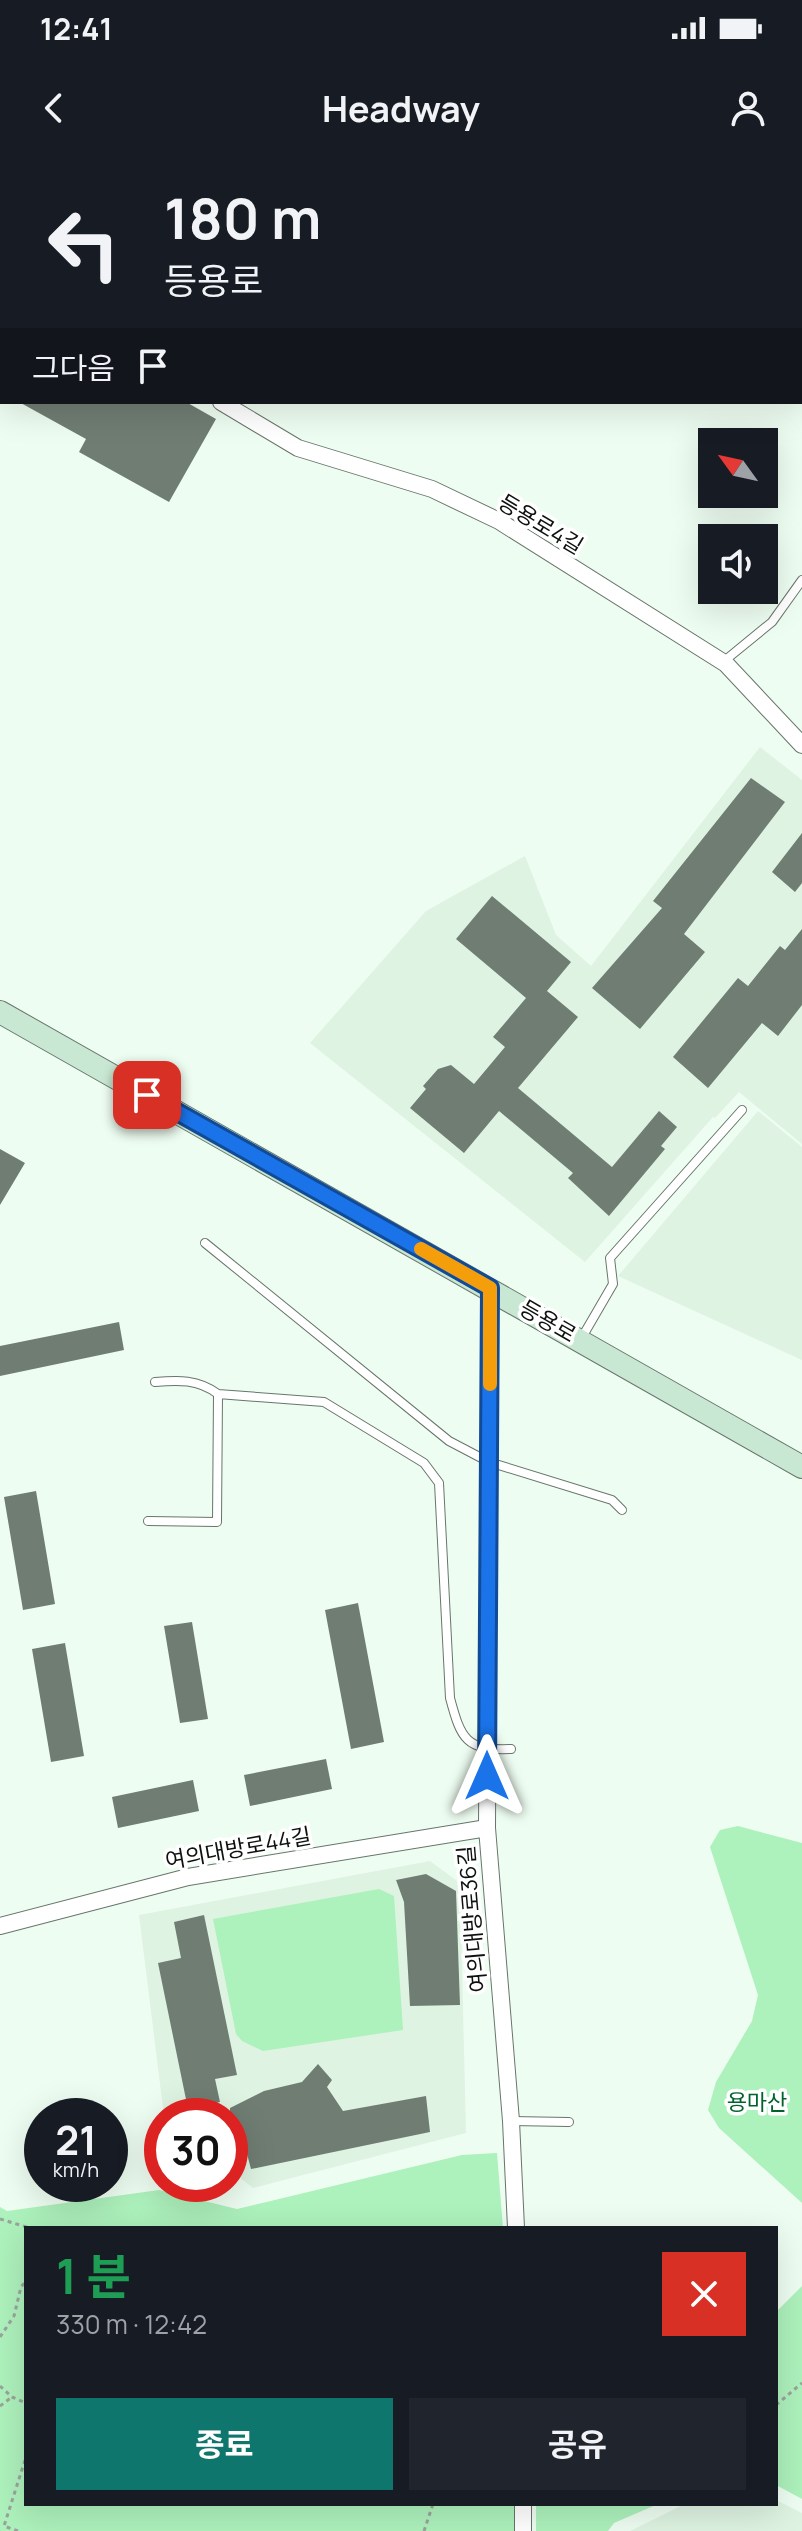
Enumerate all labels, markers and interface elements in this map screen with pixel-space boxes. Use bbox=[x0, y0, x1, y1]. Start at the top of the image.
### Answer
text: 12:41 bbox=[40, 8, 113, 49]
text: Headway bbox=[322, 84, 480, 133]
icon: back bbox=[32, 86, 76, 130]
icon: person bbox=[726, 86, 770, 130]
text: 180 m bbox=[164, 179, 321, 256]
icon: left bbox=[32, 192, 136, 296]
text: 등용로 bbox=[164, 256, 263, 305]
icon: arrive bbox=[131, 344, 175, 388]
text: 그다음 bbox=[32, 347, 115, 388]
north arrow bbox=[698, 428, 778, 508]
map controls bbox=[698, 428, 778, 604]
street label: 등용로4길 bbox=[493, 487, 589, 561]
button: sound bbox=[698, 524, 778, 604]
pin bbox=[113, 1061, 181, 1129]
icon: arrive bbox=[125, 1073, 169, 1117]
street label: 등용로 bbox=[514, 1293, 582, 1349]
position arrow bbox=[445, 1734, 529, 1818]
street label: 여의대방로44길 bbox=[163, 1820, 313, 1876]
street label: 여의대방로36길 bbox=[451, 1844, 493, 1994]
park label: 용마산 bbox=[727, 2087, 787, 2117]
speed limit sign: 30 bbox=[144, 2098, 248, 2202]
text: 21 bbox=[55, 2112, 97, 2167]
text: km/h bbox=[53, 2156, 99, 2183]
text: 1 분 bbox=[56, 2243, 131, 2308]
button: close bbox=[662, 2252, 746, 2336]
text: 330 m · 12:42 bbox=[56, 2306, 207, 2342]
button: 종료 bbox=[56, 2398, 393, 2490]
button: 공유 bbox=[409, 2398, 746, 2490]

